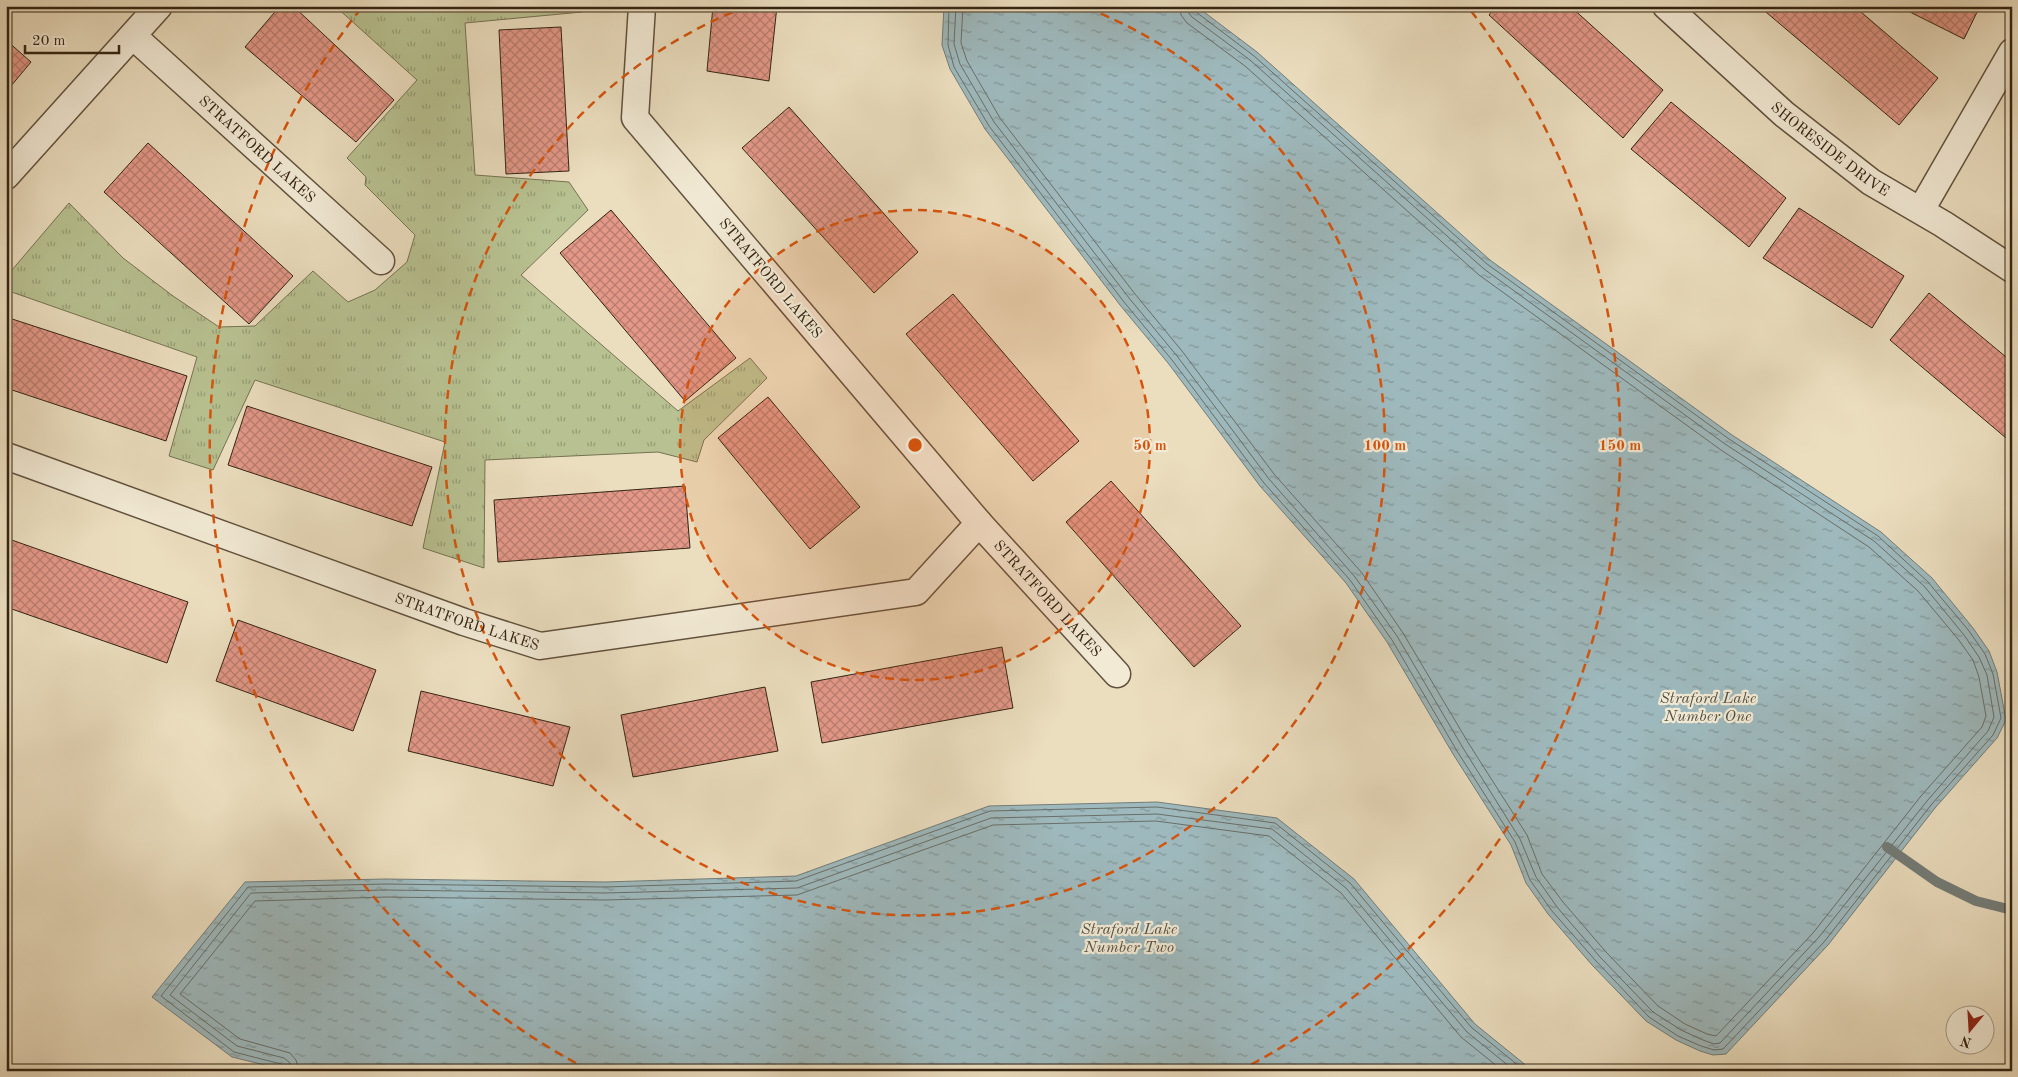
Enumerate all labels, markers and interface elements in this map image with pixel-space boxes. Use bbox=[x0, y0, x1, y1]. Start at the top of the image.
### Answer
scale bar bbox=[25, 22, 119, 54]
text: 20 m bbox=[32, 34, 66, 49]
street label: STRATFORD LAKES bbox=[195, 94, 318, 206]
street label: SHORESIDE DRIVE bbox=[1767, 100, 1891, 200]
street label: STRATFORD LAKES bbox=[715, 216, 824, 342]
centre of rings bbox=[906, 436, 924, 454]
text: 50 m bbox=[1133, 439, 1167, 454]
text: 100 m bbox=[1364, 439, 1406, 454]
text: 150 m bbox=[1599, 439, 1641, 454]
street label: STRATFORD LAKES bbox=[990, 538, 1103, 660]
street label: STRATFORD LAKES bbox=[392, 592, 541, 654]
water label: Straford Lake Number One bbox=[1660, 691, 1757, 725]
water label: Straford Lake Number Two bbox=[1081, 922, 1178, 956]
north arrow bbox=[1946, 1004, 1996, 1054]
text: N bbox=[1959, 1033, 1974, 1050]

